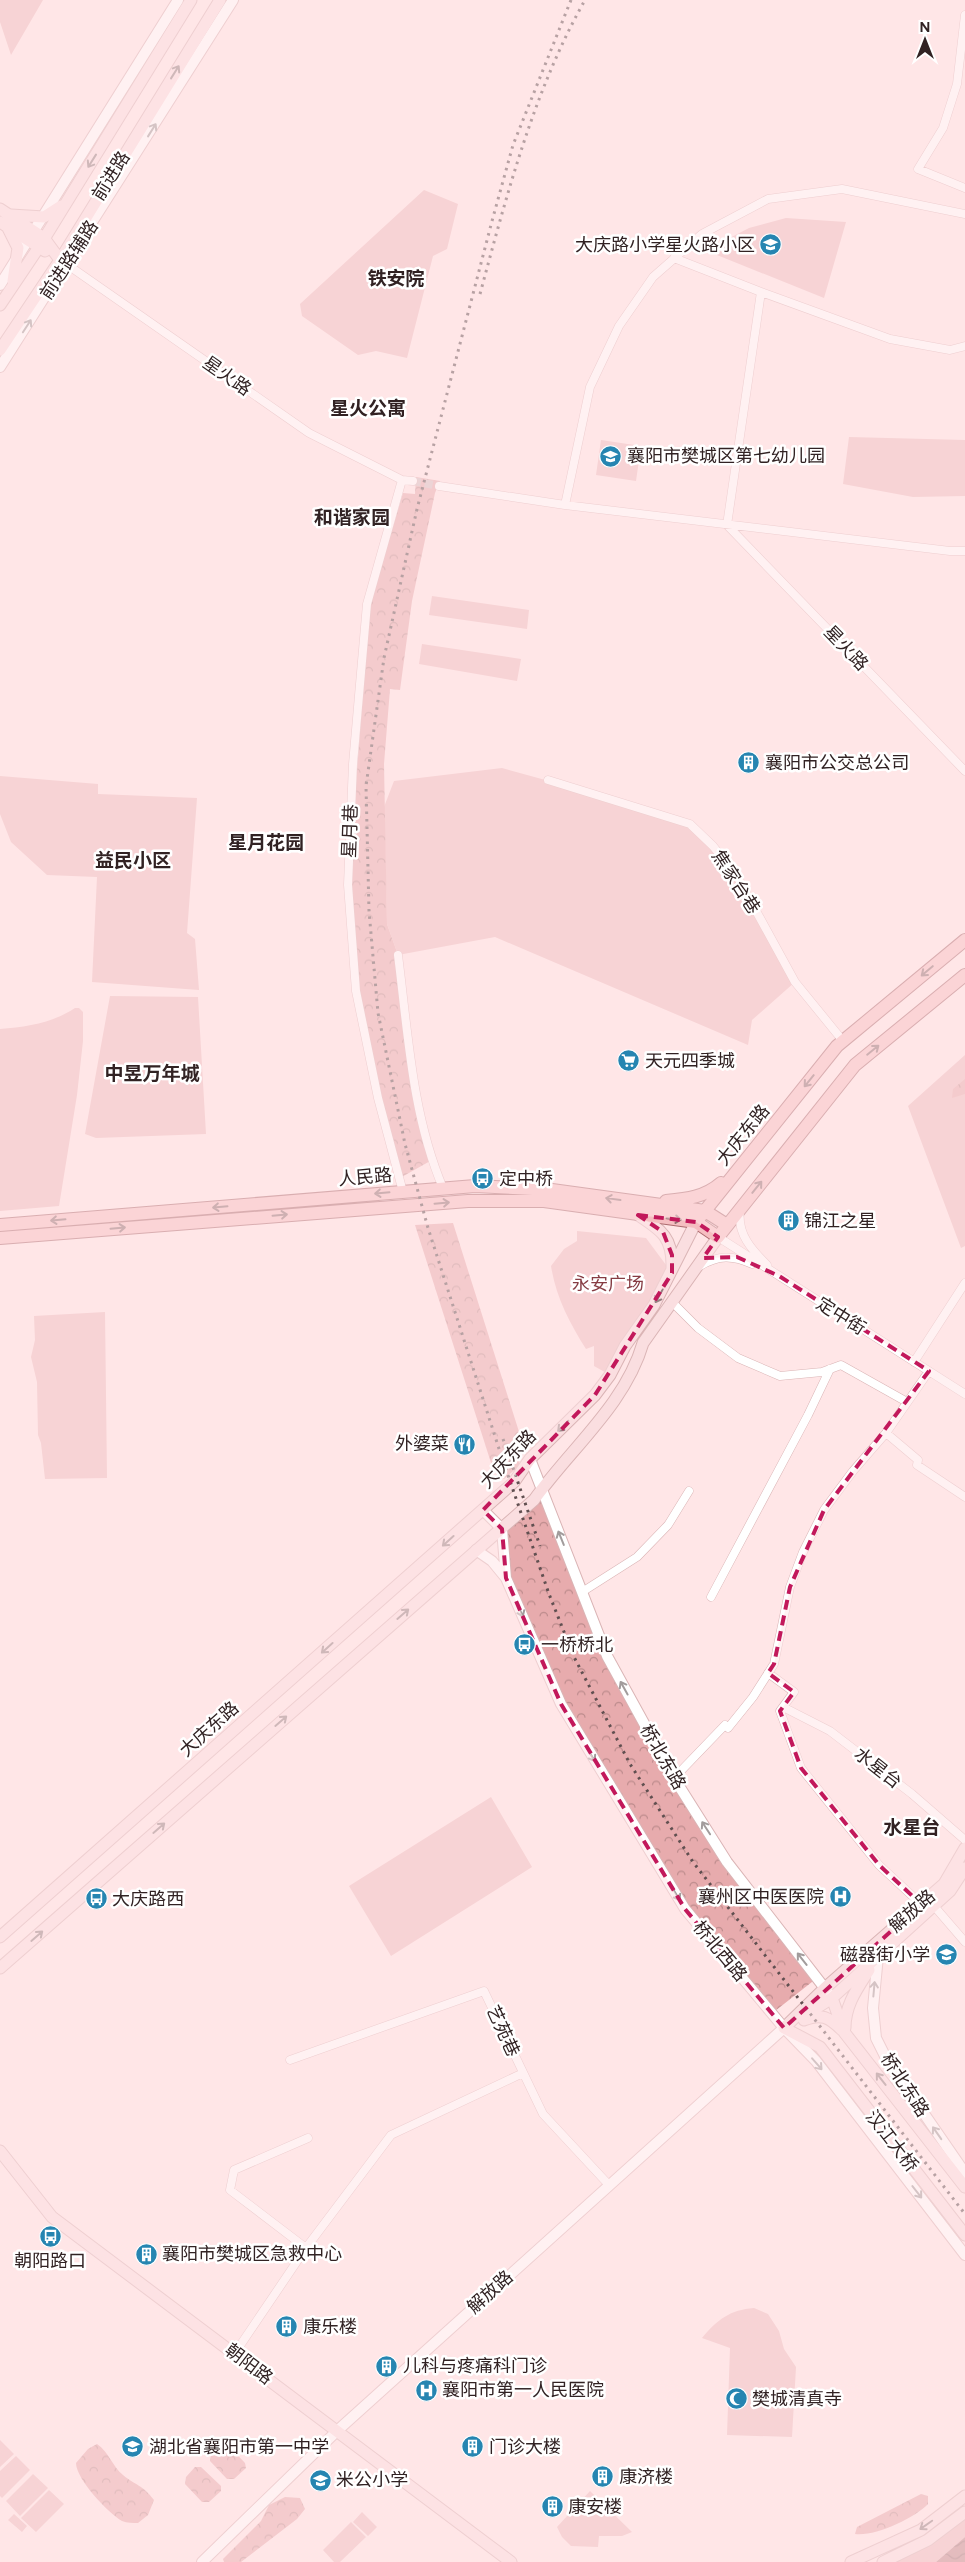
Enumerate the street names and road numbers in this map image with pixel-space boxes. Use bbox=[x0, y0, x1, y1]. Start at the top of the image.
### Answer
street label: 前进路 bbox=[87, 147, 135, 205]
street label: 前进路辅路 bbox=[35, 216, 103, 304]
street label: 星火路 bbox=[199, 352, 255, 400]
street label: 星火路 bbox=[819, 621, 873, 675]
street label: 星月巷 bbox=[338, 804, 362, 858]
street label: 焦家台巷 bbox=[707, 846, 765, 918]
street label: 大庆东路 bbox=[712, 1100, 774, 1170]
street label: 人民路 bbox=[337, 1164, 393, 1190]
street label: 定中街 bbox=[812, 1292, 870, 1340]
street label: 大庆东路 bbox=[475, 1425, 541, 1493]
street label: 大庆东路 bbox=[175, 1697, 243, 1761]
street label: 桥北东路 bbox=[635, 1720, 691, 1794]
street label: 水星台 bbox=[850, 1743, 906, 1793]
street label: 解放路 bbox=[884, 1885, 940, 1937]
street label: 桥北西路 bbox=[688, 1916, 752, 1986]
street label: 艺苑巷 bbox=[482, 2002, 524, 2060]
street label: 桥北东路 bbox=[876, 2049, 934, 2121]
street label: 汉江大桥 bbox=[861, 2106, 923, 2176]
street label: 解放路 bbox=[463, 2266, 517, 2318]
street label: 朝阳路 bbox=[221, 2339, 277, 2389]

